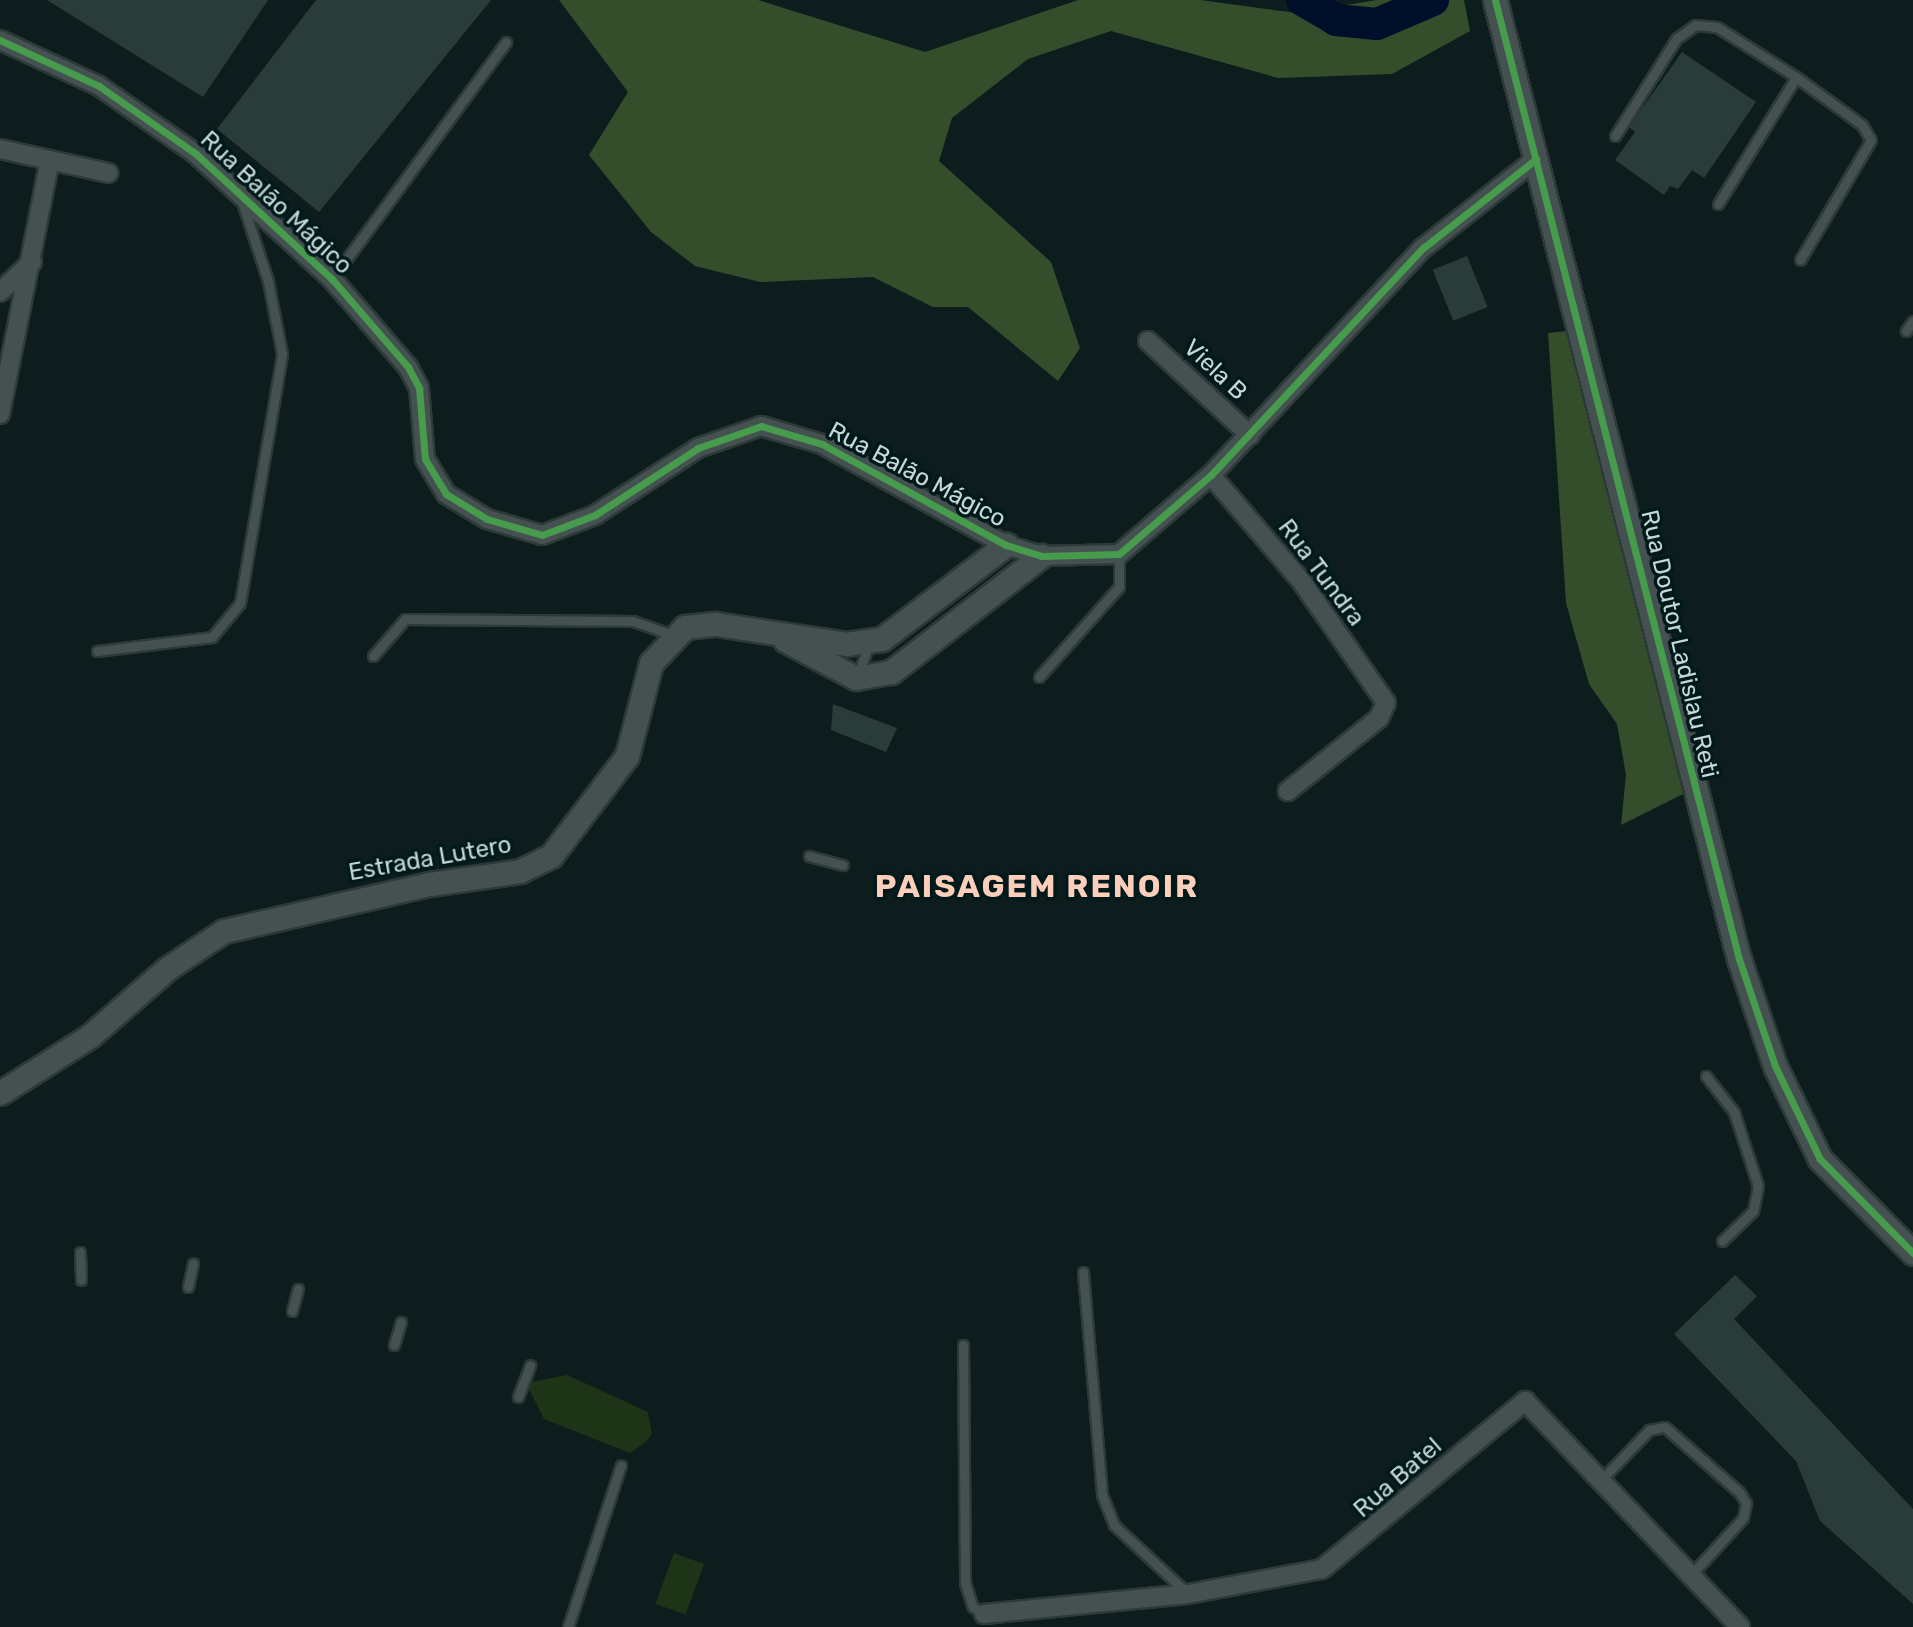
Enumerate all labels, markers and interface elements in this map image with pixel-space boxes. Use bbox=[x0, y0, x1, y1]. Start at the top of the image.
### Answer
street label: Rua Balão Mágico bbox=[194, 125, 358, 281]
street label: Viela B bbox=[1177, 334, 1253, 406]
street label: Rua Balão Mágico bbox=[823, 416, 1011, 534]
street label: Rua Doutor Ladislau Reti bbox=[1634, 507, 1724, 781]
street label: Rua Tundra bbox=[1271, 514, 1371, 632]
street label: Estrada Lutero bbox=[346, 831, 514, 887]
district label: PAISAGEM RENOIR bbox=[877, 867, 1197, 905]
street label: Rua Batel bbox=[1348, 1432, 1448, 1524]

